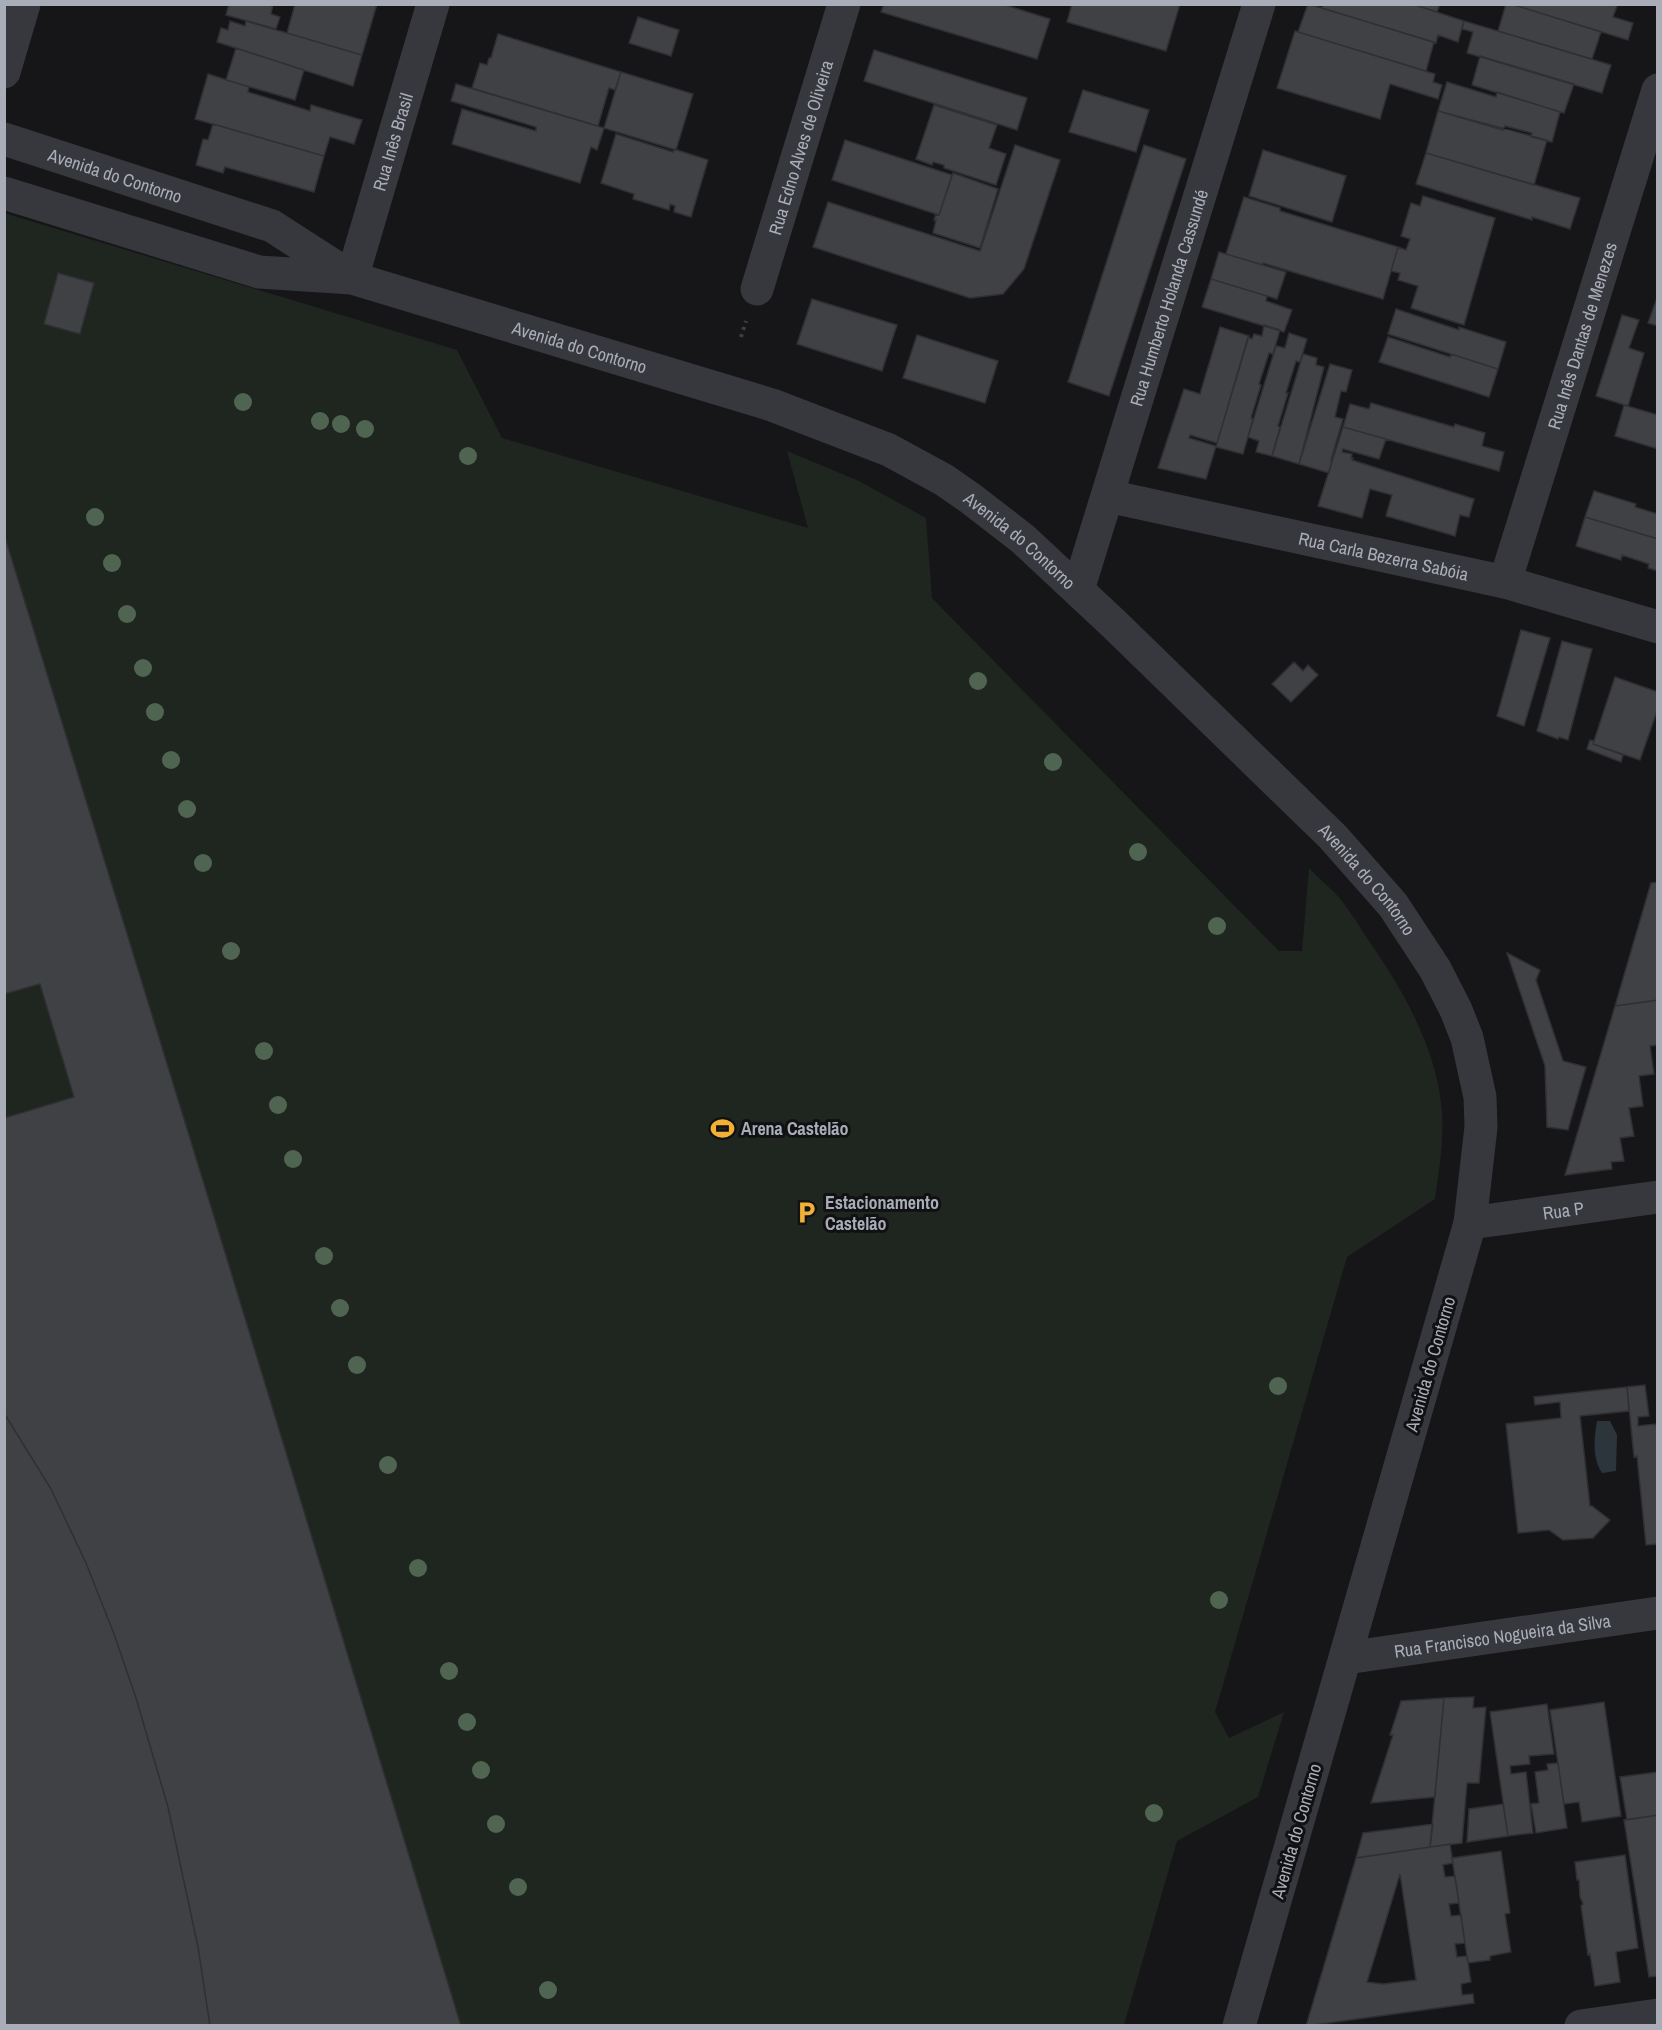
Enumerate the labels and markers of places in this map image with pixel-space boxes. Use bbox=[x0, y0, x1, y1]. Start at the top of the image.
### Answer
sports icon: Arena Castelão bbox=[710, 1115, 736, 1141]
place label: Arena Castelão bbox=[741, 1116, 848, 1141]
place label: Estacionamento Castelão bbox=[825, 1190, 939, 1236]
parking icon: Estacionamento Castelão bbox=[794, 1199, 820, 1225]

